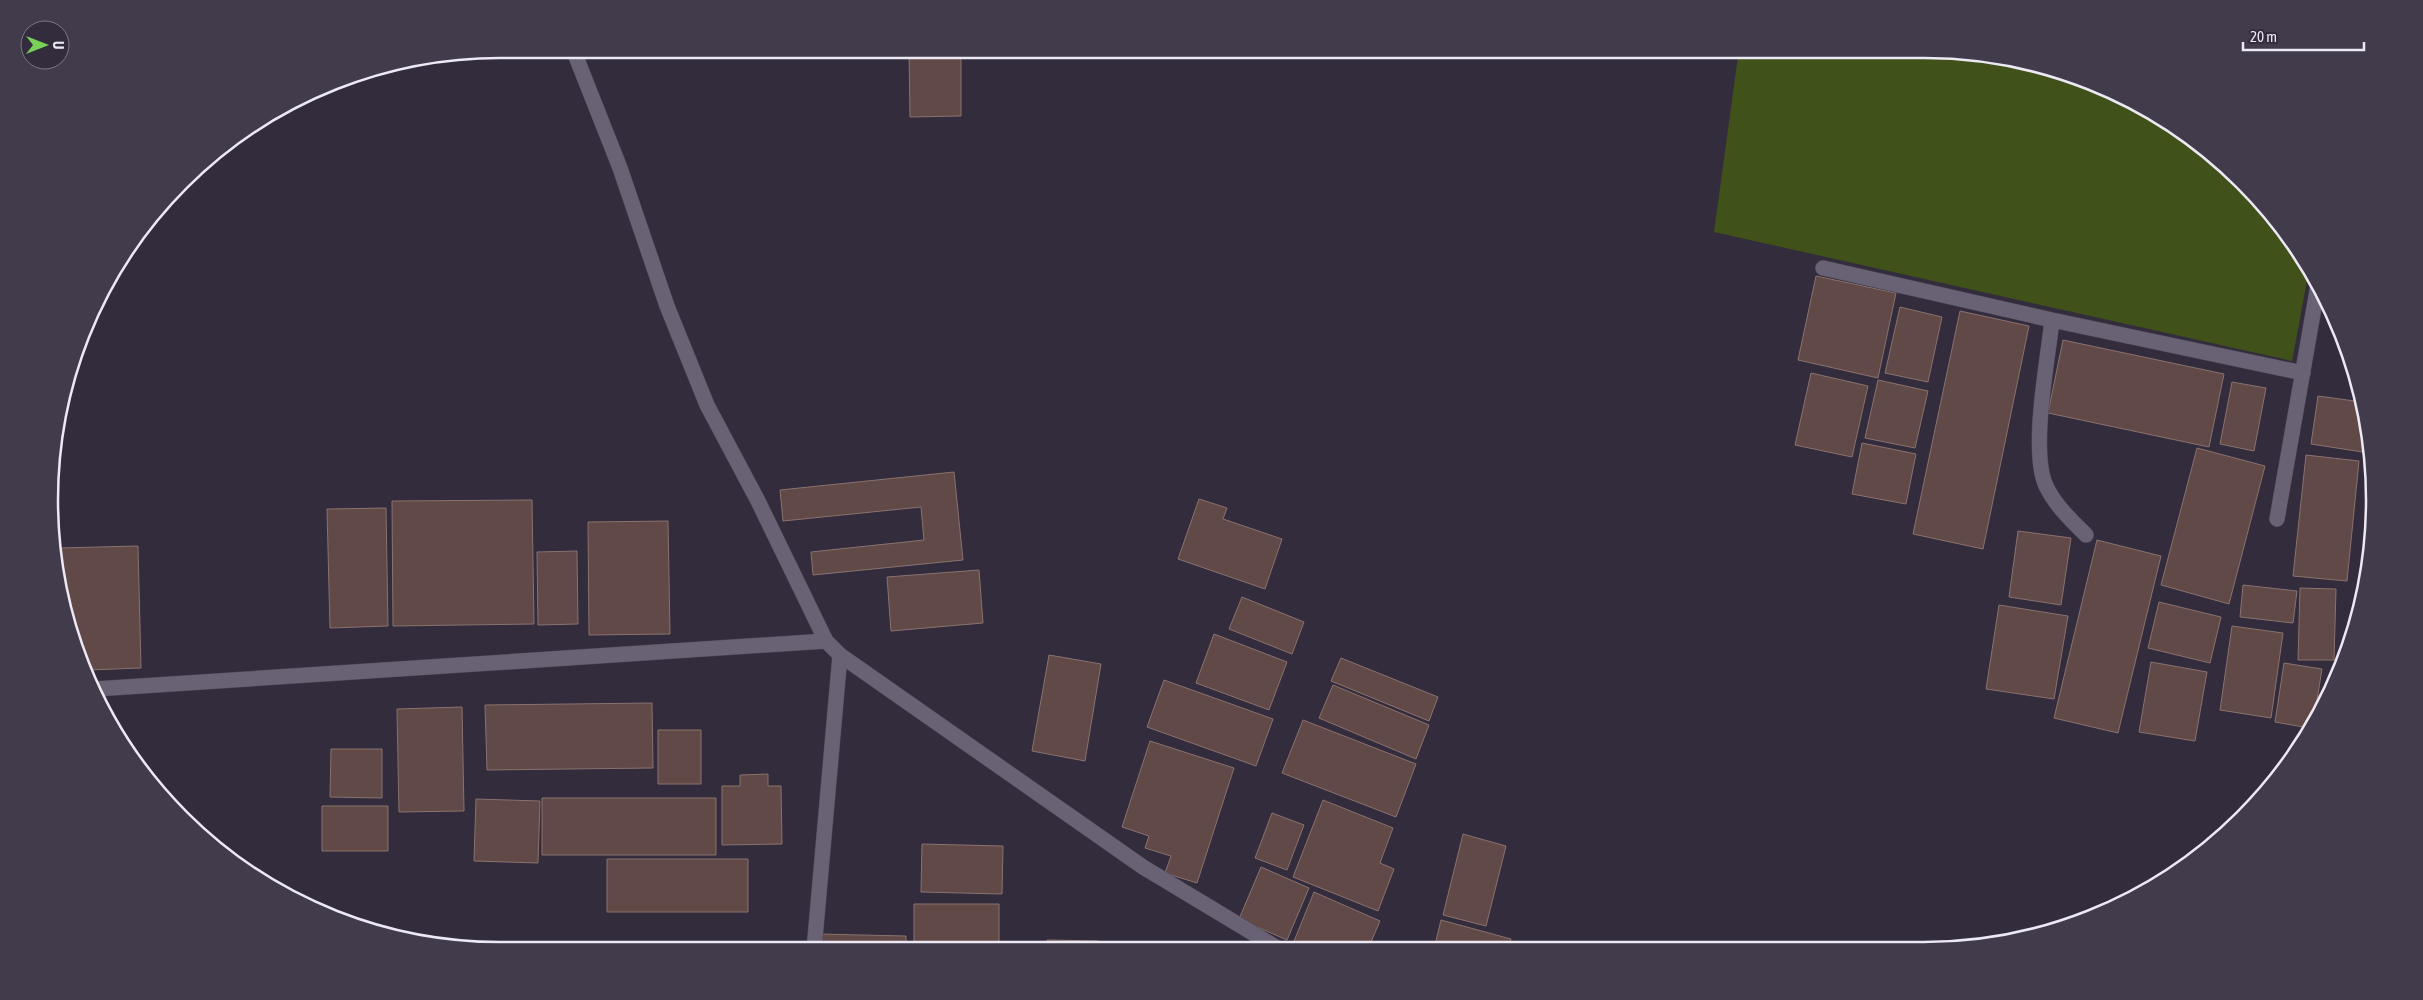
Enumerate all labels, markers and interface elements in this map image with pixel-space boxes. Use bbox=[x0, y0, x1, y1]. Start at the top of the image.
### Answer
north arrow bbox=[20, 20, 70, 70]
scale bar bbox=[2243, 20, 2364, 52]
text: 20 m bbox=[2250, 28, 2277, 45]
text: U bbox=[50, 41, 66, 49]

